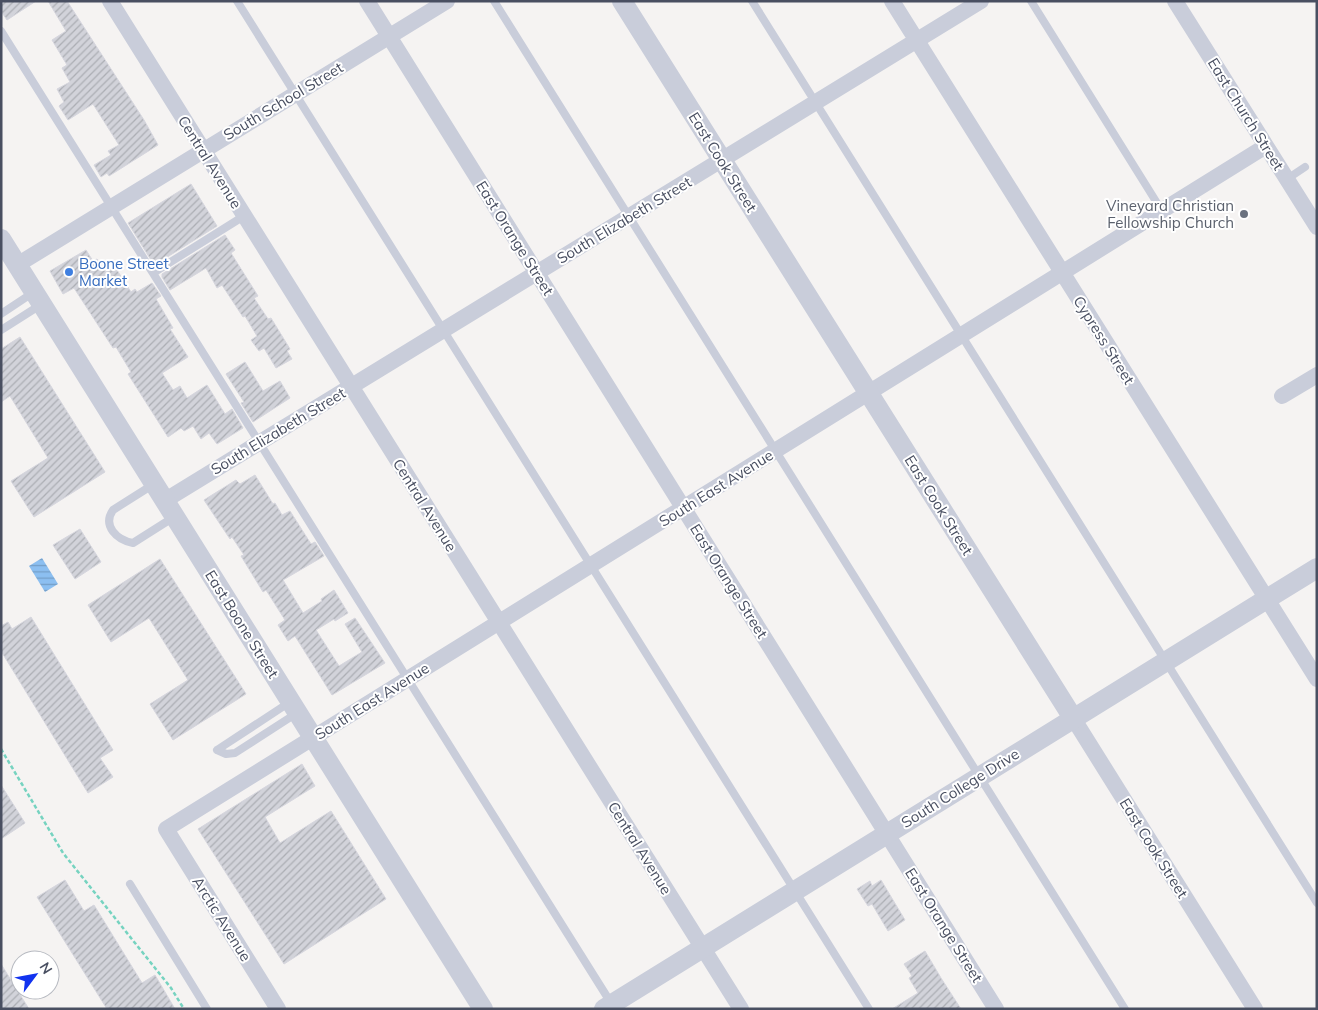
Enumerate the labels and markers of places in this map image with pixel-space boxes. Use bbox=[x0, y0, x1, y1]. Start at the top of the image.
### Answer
place label: Vineyard Christian Fellowship Church bbox=[1106, 196, 1234, 232]
marker: Vineyard Christian Fellowship Church bbox=[1238, 208, 1250, 220]
place label: Boone Street Market bbox=[79, 254, 169, 290]
marker: Boone Street Market bbox=[63, 266, 75, 278]

